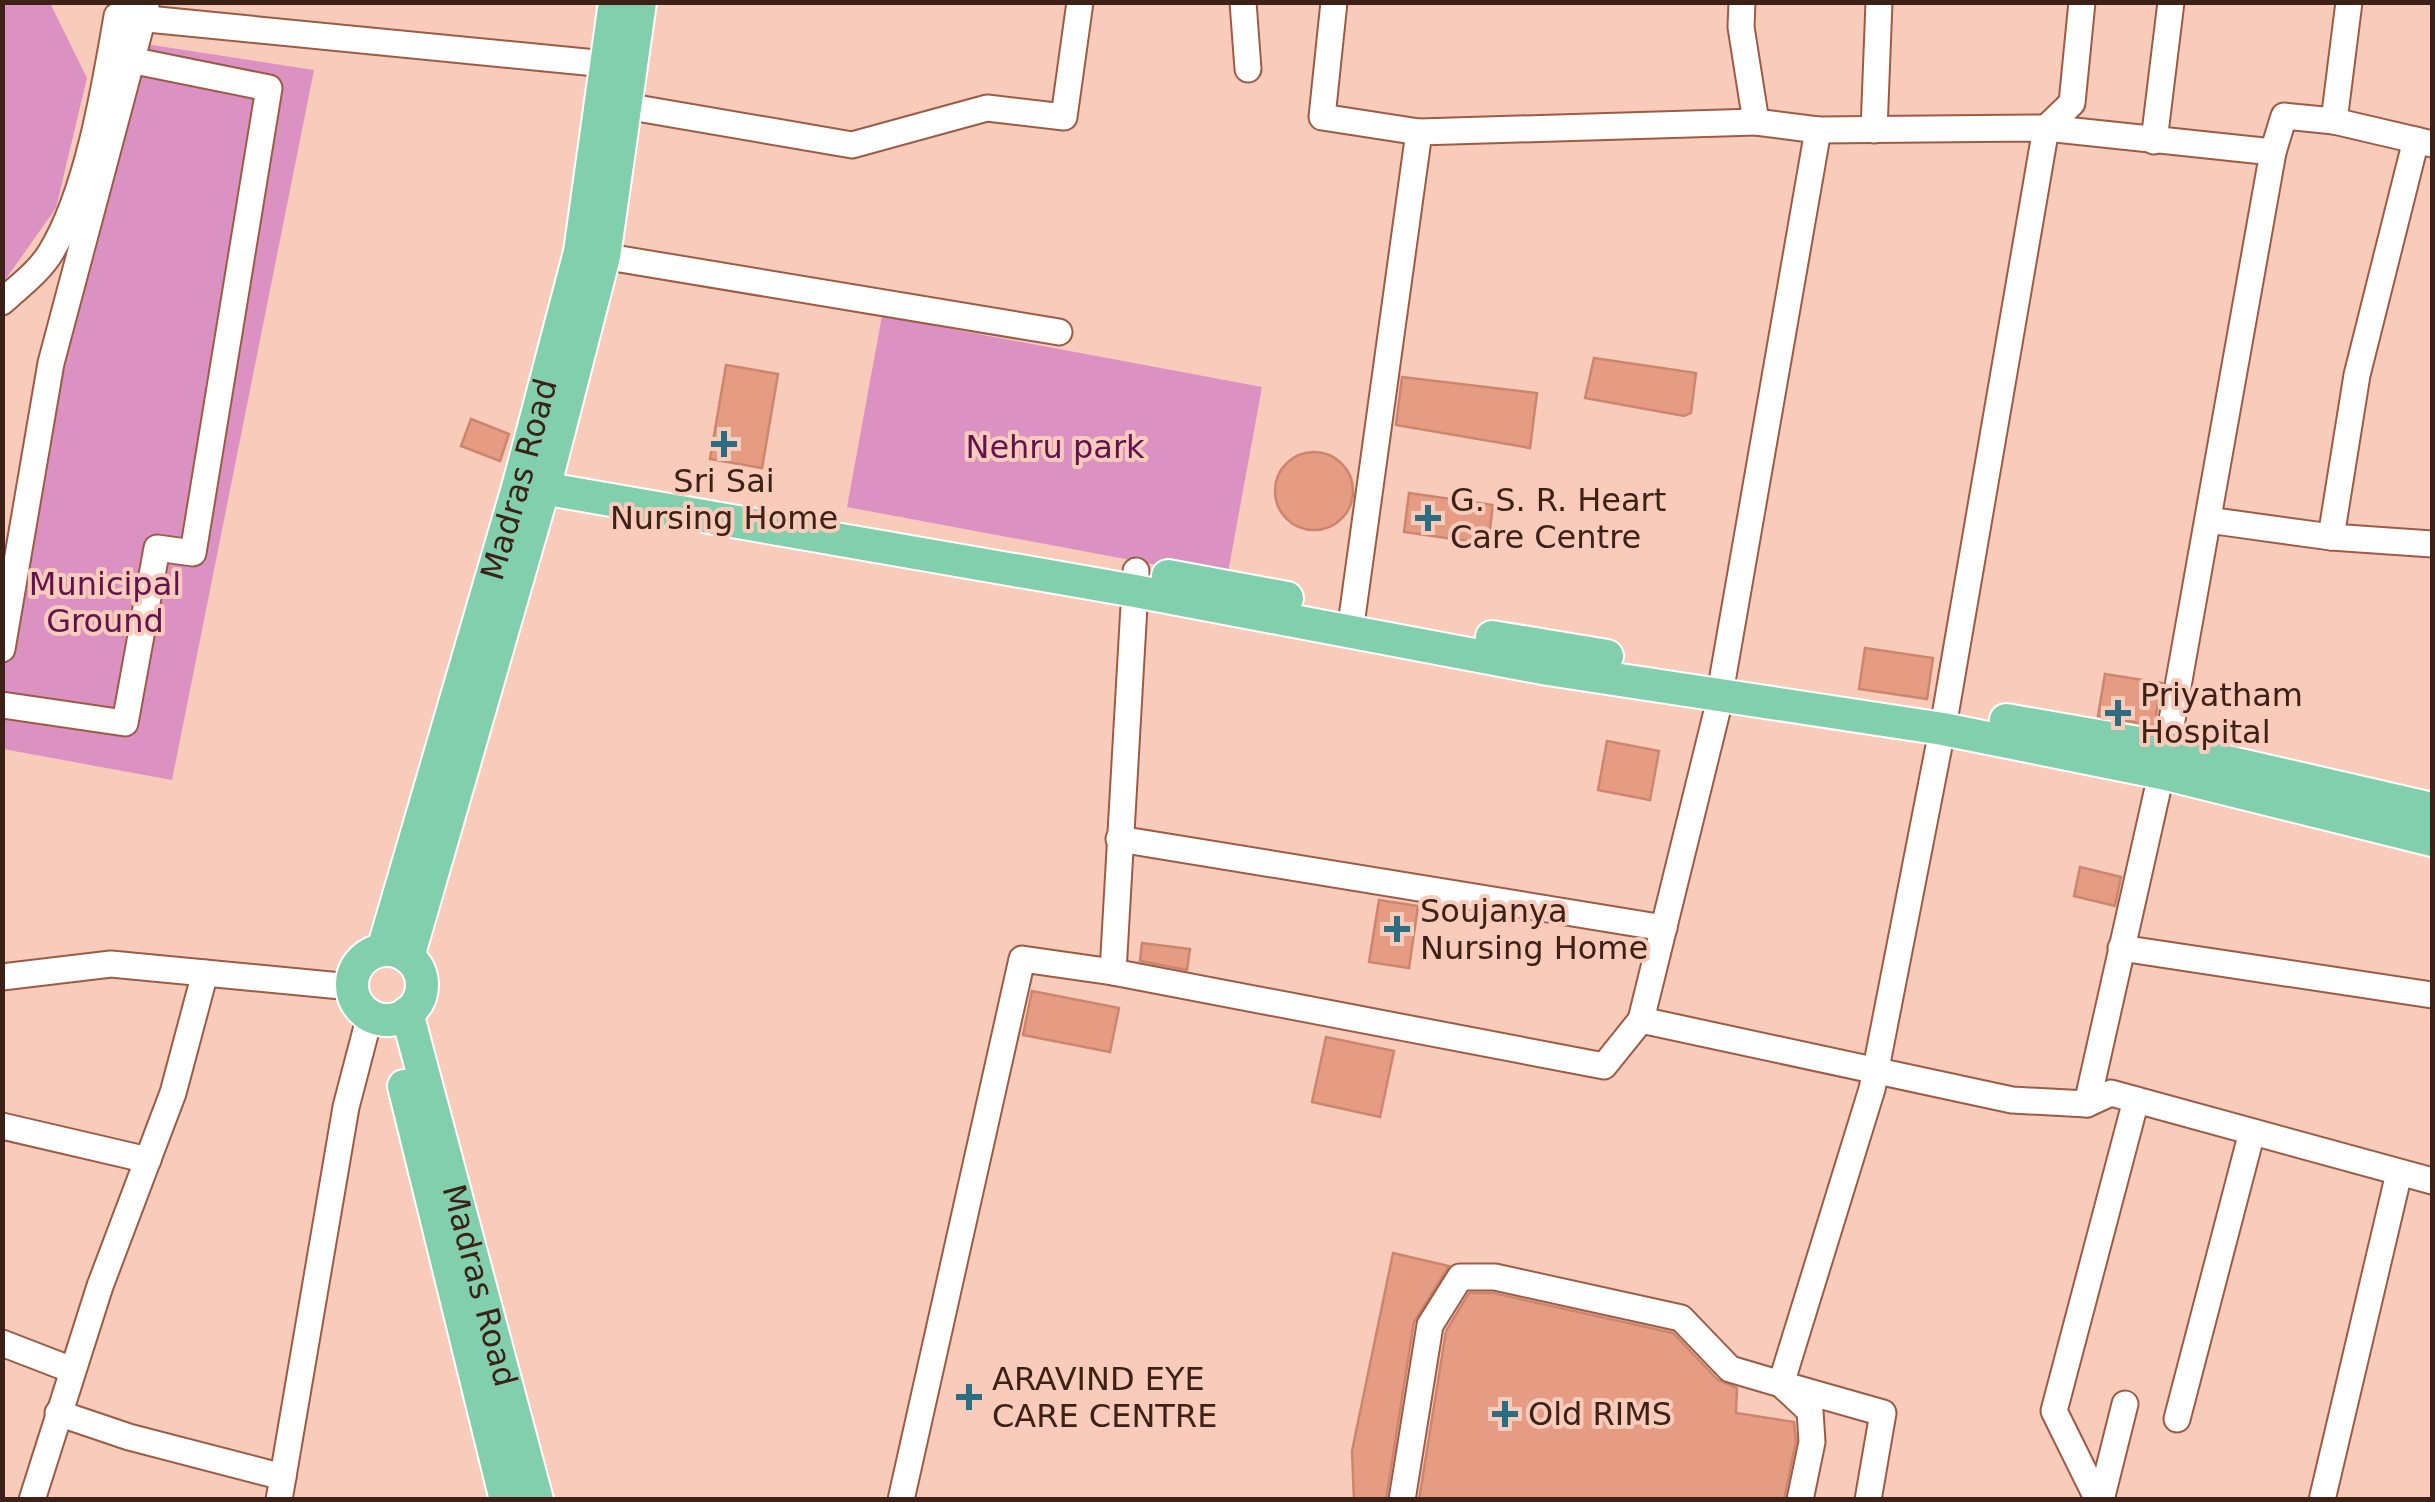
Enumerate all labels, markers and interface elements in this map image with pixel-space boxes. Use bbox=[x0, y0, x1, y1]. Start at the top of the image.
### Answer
street label: Madras Road bbox=[473, 374, 565, 585]
park label: Nehru park bbox=[965, 428, 1145, 466]
marker: Sri Sai Nursing Home bbox=[711, 431, 737, 457]
place label: Sri Sai Nursing Home bbox=[610, 462, 838, 537]
place label: G. S. R. Heart Care Centre bbox=[1450, 481, 1666, 556]
marker: G. S. R. Heart Care Centre bbox=[1415, 505, 1441, 531]
park label: Municipal Ground bbox=[29, 565, 181, 640]
place label: Priyatham Hospital bbox=[2140, 676, 2303, 751]
marker: Priyatham Hospital bbox=[2105, 700, 2131, 726]
place label: Soujanya Nursing Home bbox=[1420, 892, 1648, 967]
marker: Soujanya Nursing Home bbox=[1384, 916, 1410, 942]
street label: Madras Road bbox=[435, 1180, 525, 1391]
place label: ARAVIND EYE CARE CENTRE bbox=[992, 1360, 1217, 1435]
marker: ARAVIND EYE CARE CENTRE bbox=[956, 1384, 982, 1410]
place label: Old RIMS bbox=[1528, 1395, 1672, 1433]
marker: Old RIMS bbox=[1492, 1401, 1518, 1427]

